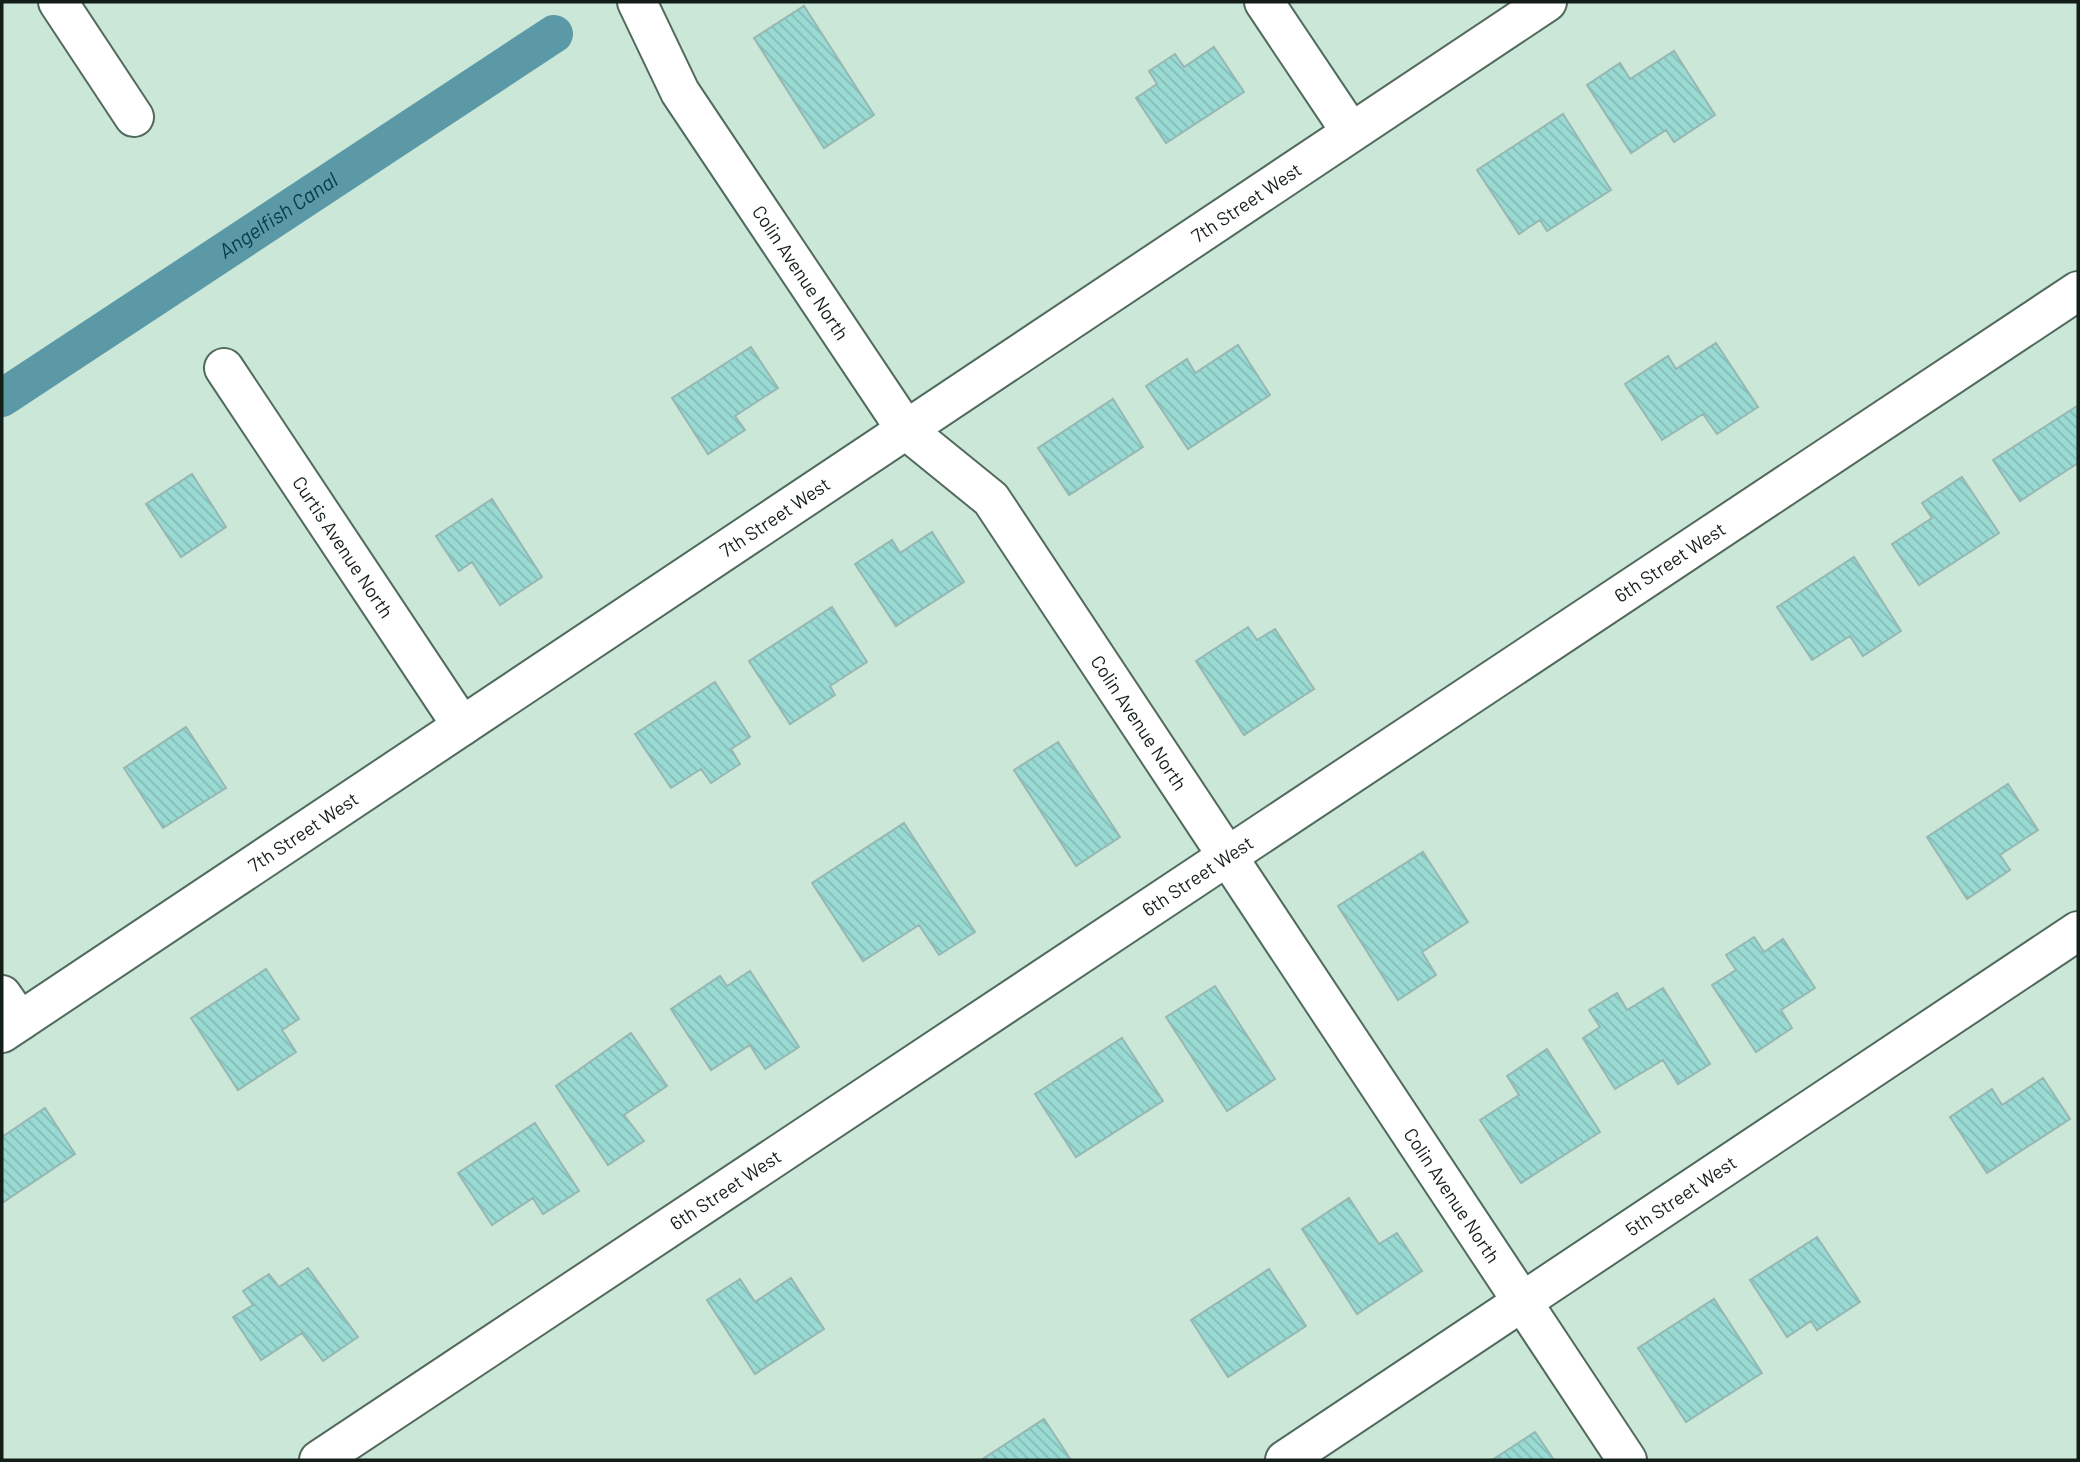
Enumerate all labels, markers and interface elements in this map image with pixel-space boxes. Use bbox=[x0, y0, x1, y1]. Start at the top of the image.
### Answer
street label: 7th Street West bbox=[1187, 157, 1306, 247]
water label: Angelfish Canal bbox=[213, 166, 342, 263]
street label: Colin Avenue North bbox=[748, 201, 854, 344]
street label: Curtis Avenue North bbox=[288, 471, 399, 622]
street label: 7th Street West bbox=[715, 472, 834, 562]
street label: 6th Street West bbox=[1610, 517, 1729, 607]
street label: Colin Avenue North bbox=[1087, 651, 1192, 794]
street label: 7th Street West bbox=[243, 787, 362, 877]
street label: 6th Street West bbox=[1138, 831, 1257, 921]
street label: Colin Avenue North bbox=[1399, 1123, 1505, 1267]
street label: 6th Street West bbox=[665, 1144, 785, 1235]
street label: 5th Street West bbox=[1621, 1150, 1740, 1241]

